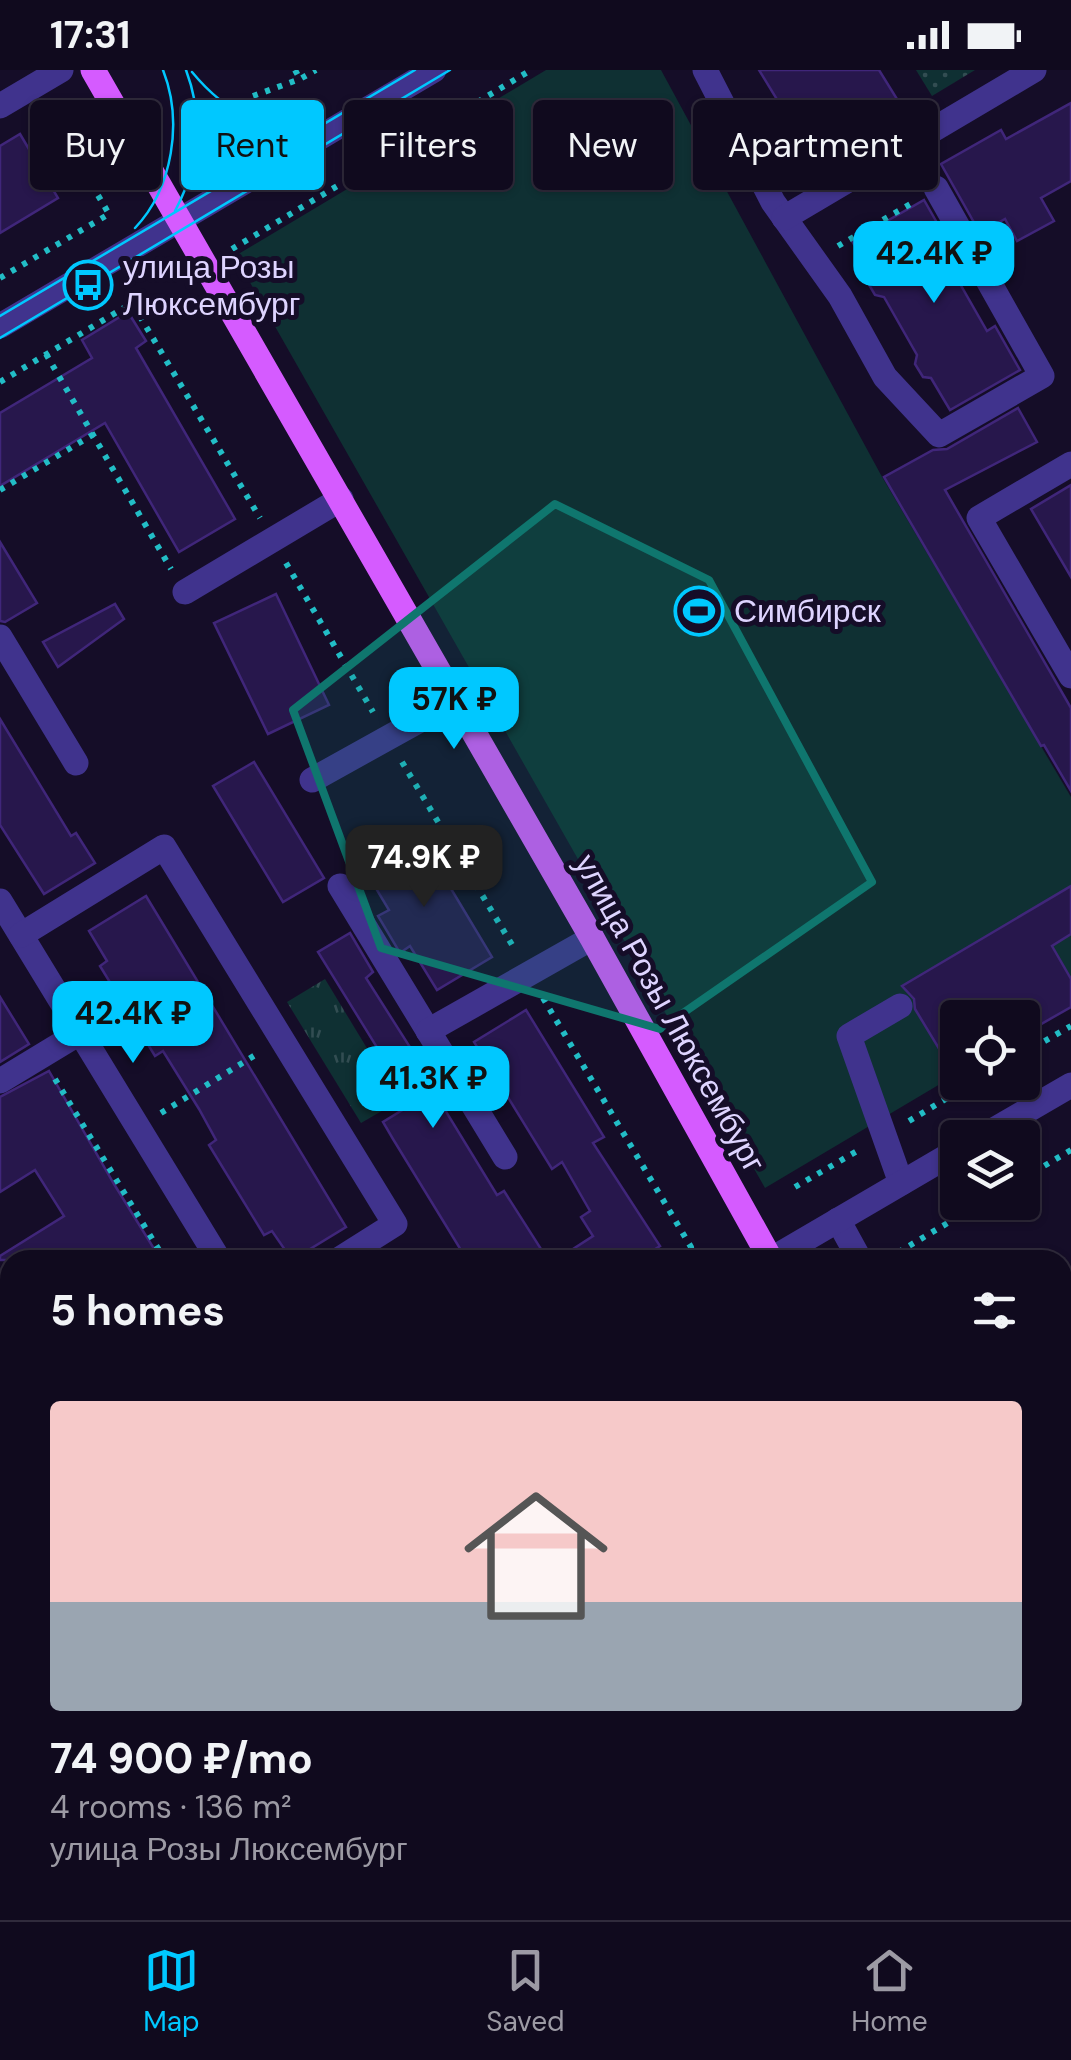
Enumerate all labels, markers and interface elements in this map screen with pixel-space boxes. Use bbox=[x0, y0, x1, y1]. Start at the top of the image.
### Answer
text: 17:31 bbox=[50, 10, 130, 60]
chip: Buy bbox=[30, 100, 161, 190]
chip: Rent bbox=[181, 100, 324, 190]
chip: Filters bbox=[344, 100, 513, 190]
chip: New bbox=[533, 100, 673, 190]
chip: Apartment bbox=[693, 100, 938, 190]
pin: 42.4K ₽ bbox=[842, 221, 1026, 306]
text: 42.4K ₽ bbox=[875, 232, 993, 274]
place label: улица Розы Люксембург bbox=[123, 246, 301, 325]
bus stop icon: улица Розы Люксембург bbox=[62, 259, 114, 311]
sports icon: Симбирск bbox=[673, 585, 725, 637]
place label: Симбирск bbox=[734, 590, 882, 632]
pin: 57K ₽ bbox=[384, 667, 524, 752]
text: 57K ₽ bbox=[411, 678, 497, 720]
pin: 74.9K ₽ bbox=[332, 825, 516, 910]
text: 74.9K ₽ bbox=[367, 836, 481, 878]
street label: улица Розы Люксембург bbox=[565, 846, 775, 1180]
pin: 42.4K ₽ bbox=[41, 981, 225, 1066]
text: 42.4K ₽ bbox=[74, 992, 192, 1034]
map controls bbox=[940, 1000, 1040, 1220]
button: locate bbox=[940, 1000, 1040, 1100]
pin: 41.3K ₽ bbox=[341, 1046, 525, 1131]
text: 41.3K ₽ bbox=[378, 1057, 488, 1099]
button: layers bbox=[940, 1120, 1040, 1220]
text: 5 homes bbox=[50, 1283, 225, 1338]
icon: filters bbox=[967, 1283, 1022, 1338]
icon: home bbox=[446, 1466, 626, 1646]
text: 74 900 ₽/mo bbox=[50, 1731, 313, 1786]
text: 4 rooms · 136 m² bbox=[50, 1786, 292, 1828]
text: улица Розы Люксембург bbox=[50, 1828, 408, 1870]
tab: Map bbox=[143, 1943, 200, 2040]
tab: Saved bbox=[486, 1943, 565, 2040]
tab: Home bbox=[851, 1943, 928, 2040]

